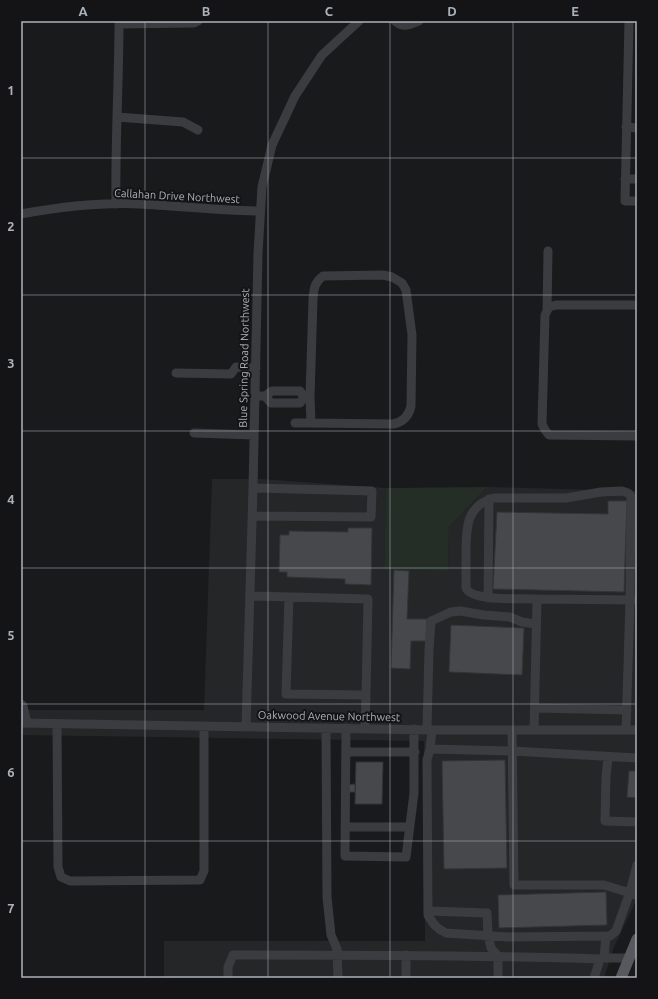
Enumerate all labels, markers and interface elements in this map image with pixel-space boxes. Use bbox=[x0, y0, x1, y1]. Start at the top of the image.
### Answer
text: A bbox=[78, 4, 88, 18]
text: B bbox=[202, 4, 211, 18]
text: C bbox=[325, 4, 334, 18]
text: D bbox=[447, 4, 457, 18]
text: E bbox=[571, 4, 579, 18]
text: 1 bbox=[7, 83, 15, 97]
street label: Callahan Drive Northwest bbox=[114, 187, 241, 205]
text: 2 bbox=[7, 219, 15, 233]
street label: Blue Spring Road Northwest bbox=[237, 287, 251, 428]
text: 3 bbox=[7, 356, 15, 370]
text: 4 bbox=[7, 492, 15, 506]
text: 5 bbox=[7, 628, 15, 642]
street label: Oakwood Avenue Northwest bbox=[258, 709, 401, 723]
text: 6 bbox=[7, 765, 15, 779]
text: 7 bbox=[7, 901, 15, 915]

